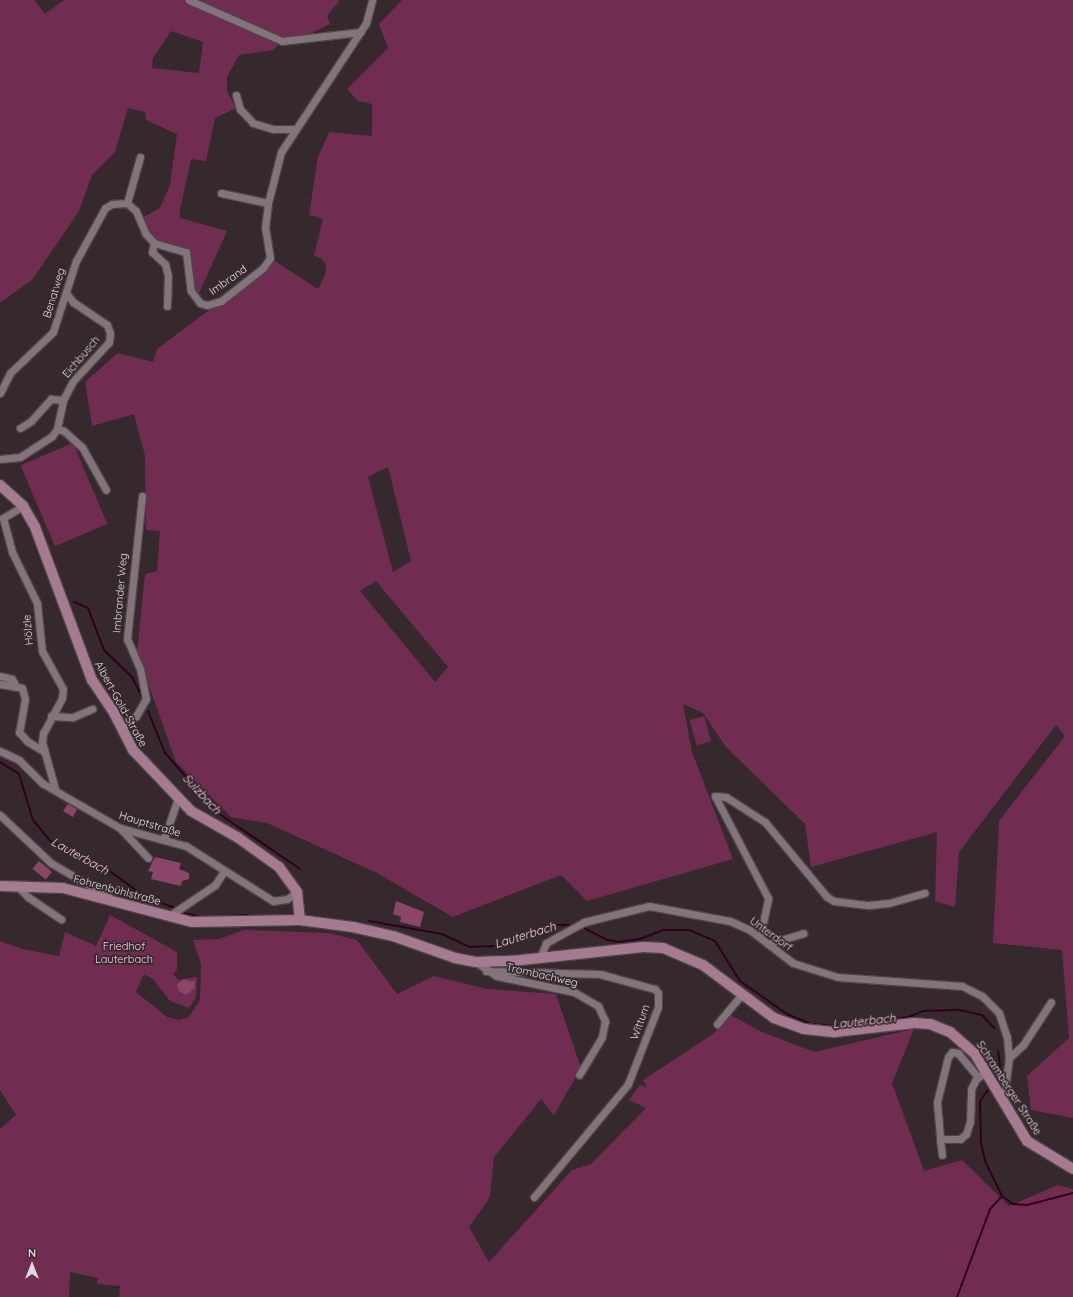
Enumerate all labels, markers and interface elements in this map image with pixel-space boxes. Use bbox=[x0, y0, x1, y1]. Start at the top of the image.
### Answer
street label: Imbrand bbox=[207, 262, 249, 298]
street label: Benatweg bbox=[40, 266, 68, 320]
street label: Eichbusch bbox=[60, 333, 102, 381]
street label: Imbrander Weg bbox=[110, 552, 130, 634]
street label: Hölzle bbox=[20, 614, 36, 646]
street label: Albert-Gold-Straße bbox=[92, 659, 150, 749]
water label: Sulzbach bbox=[180, 771, 224, 817]
street label: Hauptstraße bbox=[118, 808, 182, 840]
water label: Lauterbach bbox=[49, 834, 111, 878]
street label: Fohrenbühlstraße bbox=[72, 872, 162, 908]
street label: Unterdorf bbox=[747, 914, 795, 954]
water label: Lauterbach bbox=[493, 919, 557, 951]
park label: Friedhof Lauterbach bbox=[95, 940, 153, 966]
street label: Trombachweg bbox=[505, 960, 579, 990]
street label: Wittum bbox=[628, 1002, 652, 1042]
water label: Lauterbach bbox=[832, 1011, 896, 1031]
street label: Schramberger Straße bbox=[974, 1038, 1044, 1138]
north arrow bbox=[12, 1245, 52, 1285]
text: N bbox=[28, 1246, 36, 1260]

